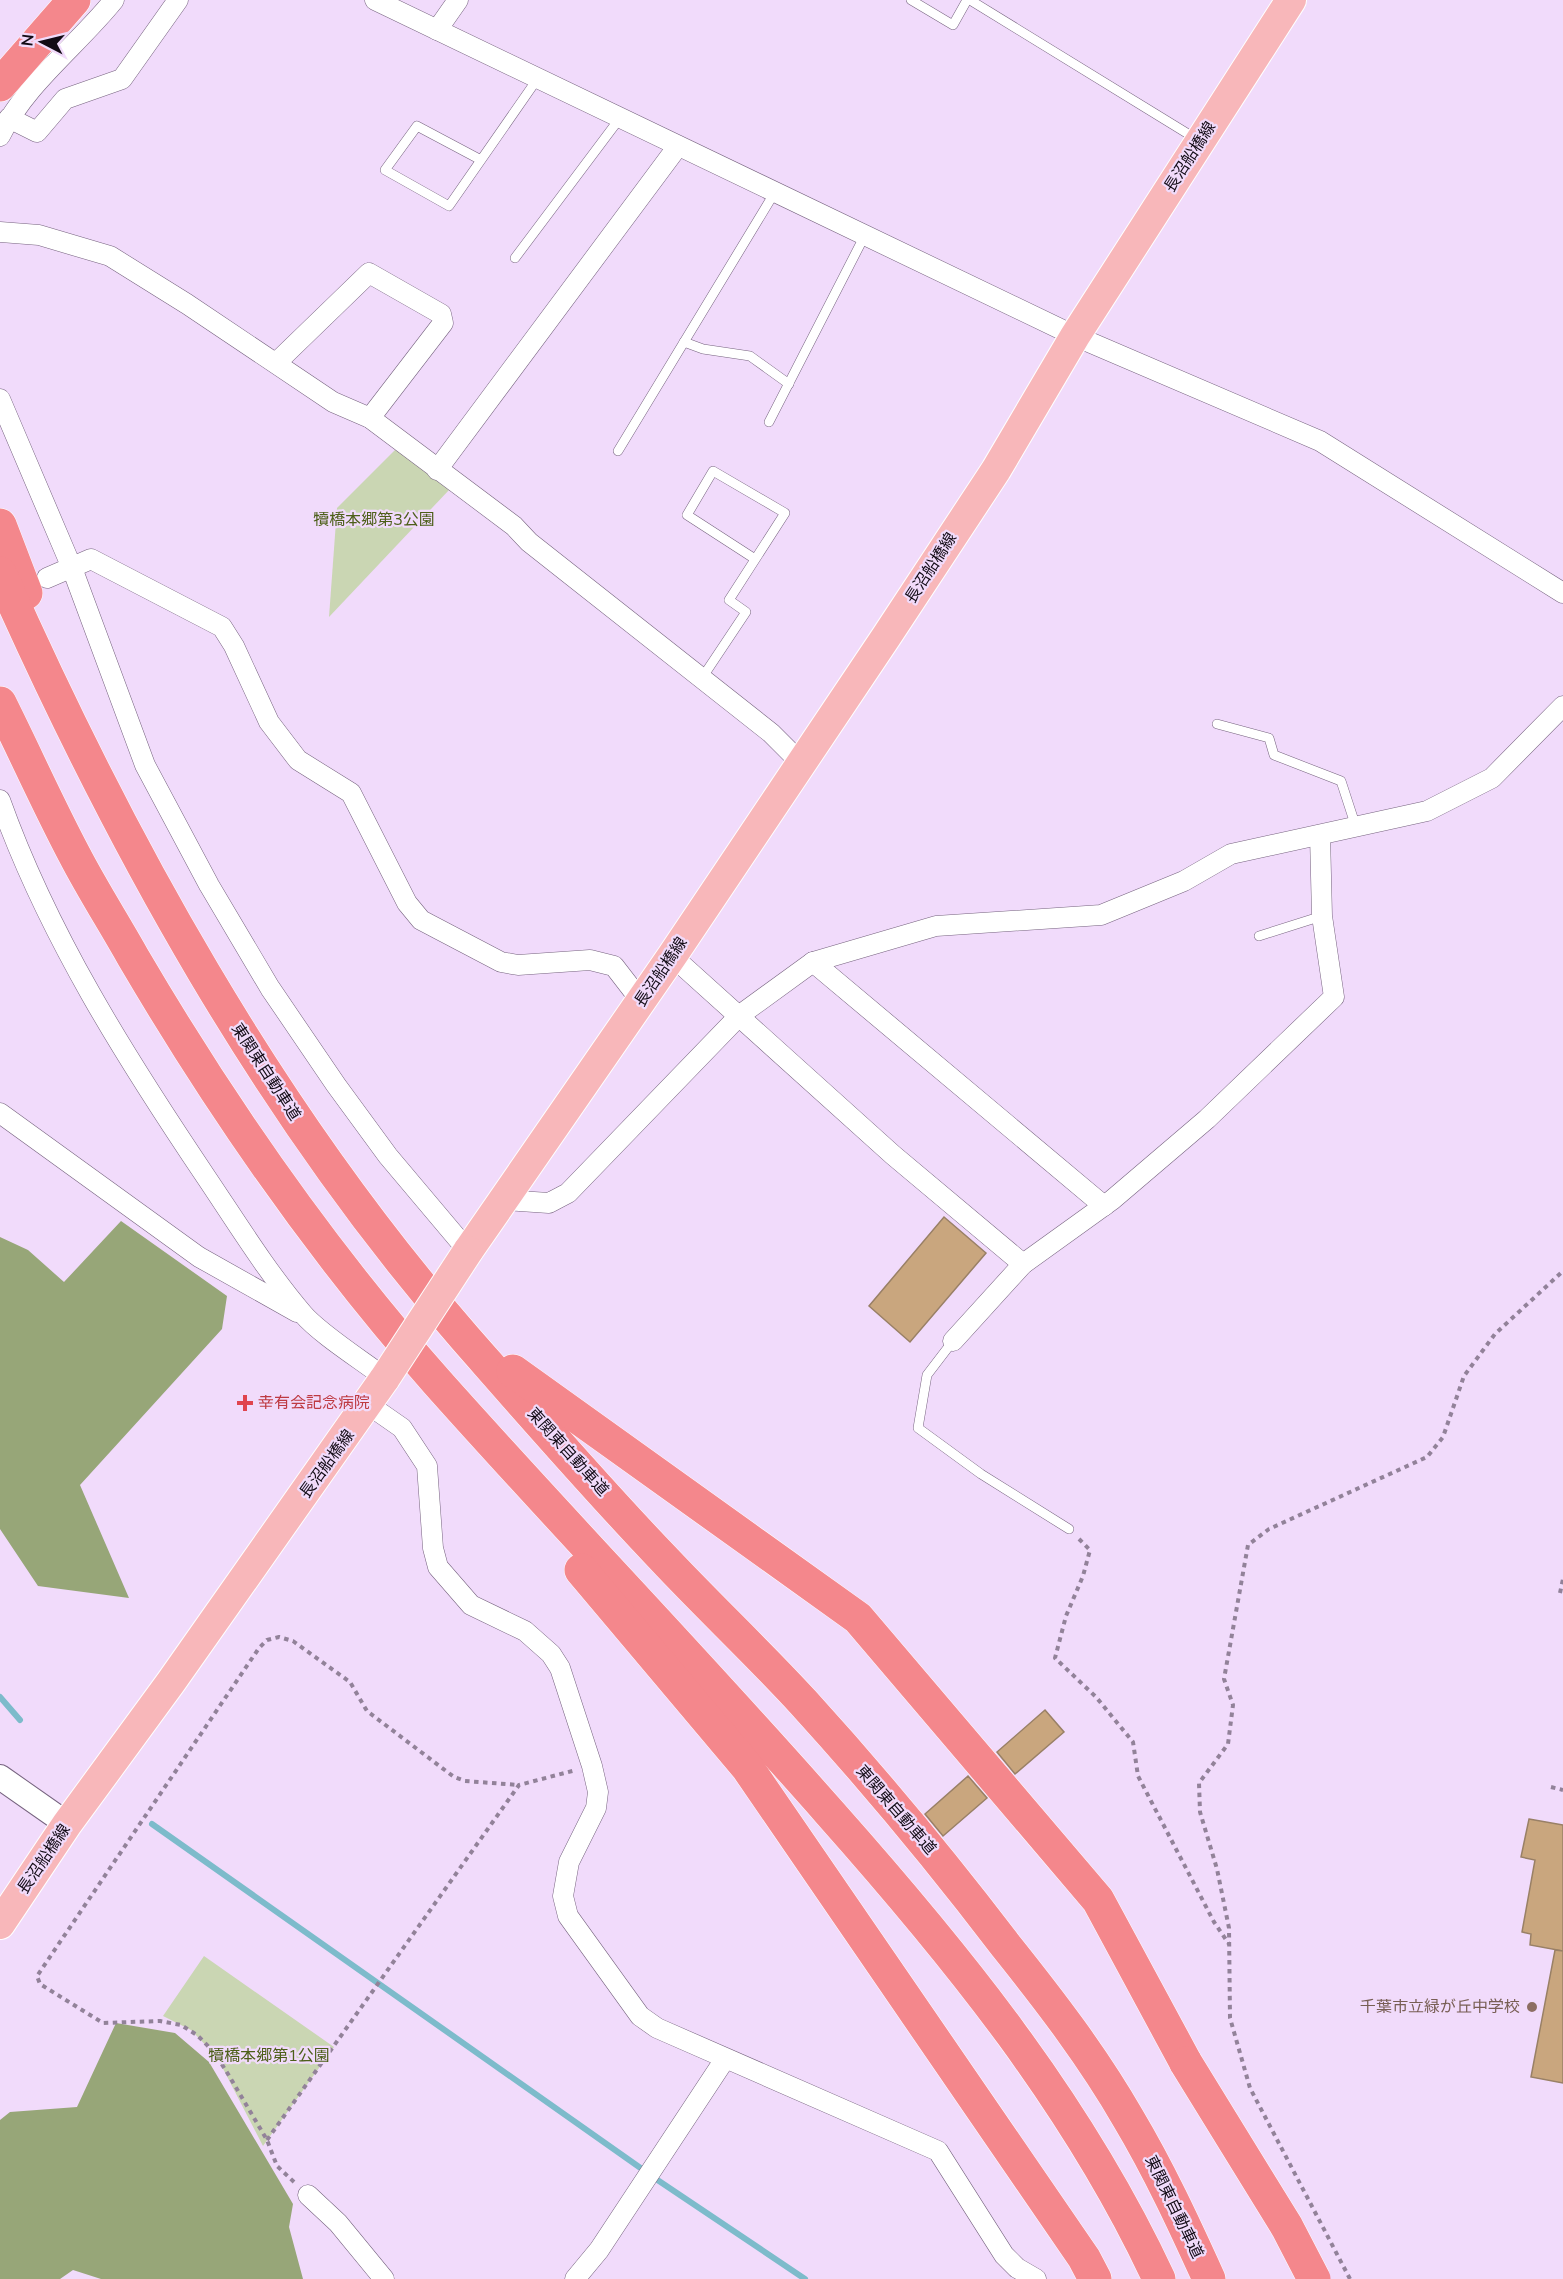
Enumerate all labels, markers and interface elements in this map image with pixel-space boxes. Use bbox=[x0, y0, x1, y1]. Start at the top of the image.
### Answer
north arrow bbox=[12, 12, 72, 72]
text: N bbox=[16, 33, 40, 48]
street label: 長沼船橋線 bbox=[1159, 117, 1221, 197]
park label: 犢橋本郷第3公園 bbox=[313, 509, 435, 531]
street label: 長沼船橋線 bbox=[900, 528, 962, 608]
street label: 長沼船橋線 bbox=[630, 933, 692, 1011]
street label: 東関東自動車道 bbox=[226, 1019, 306, 1125]
place label: 幸有会記念病院 bbox=[258, 1392, 370, 1414]
marker: 幸有会記念病院 bbox=[236, 1394, 254, 1412]
street label: 東関東自動車道 bbox=[522, 1403, 614, 1501]
street label: 長沼船橋線 bbox=[295, 1425, 359, 1503]
street label: 東関東自動車道 bbox=[851, 1761, 941, 1859]
street label: 長沼船橋線 bbox=[13, 1820, 75, 1898]
place label: 千葉市立緑が丘中学校 bbox=[1360, 1996, 1520, 2018]
marker: 千葉市立緑が丘中学校 bbox=[1525, 2000, 1539, 2014]
park label: 犢橋本郷第1公園 bbox=[208, 2045, 330, 2067]
street label: 東関東自動車道 bbox=[1140, 2152, 1208, 2262]

